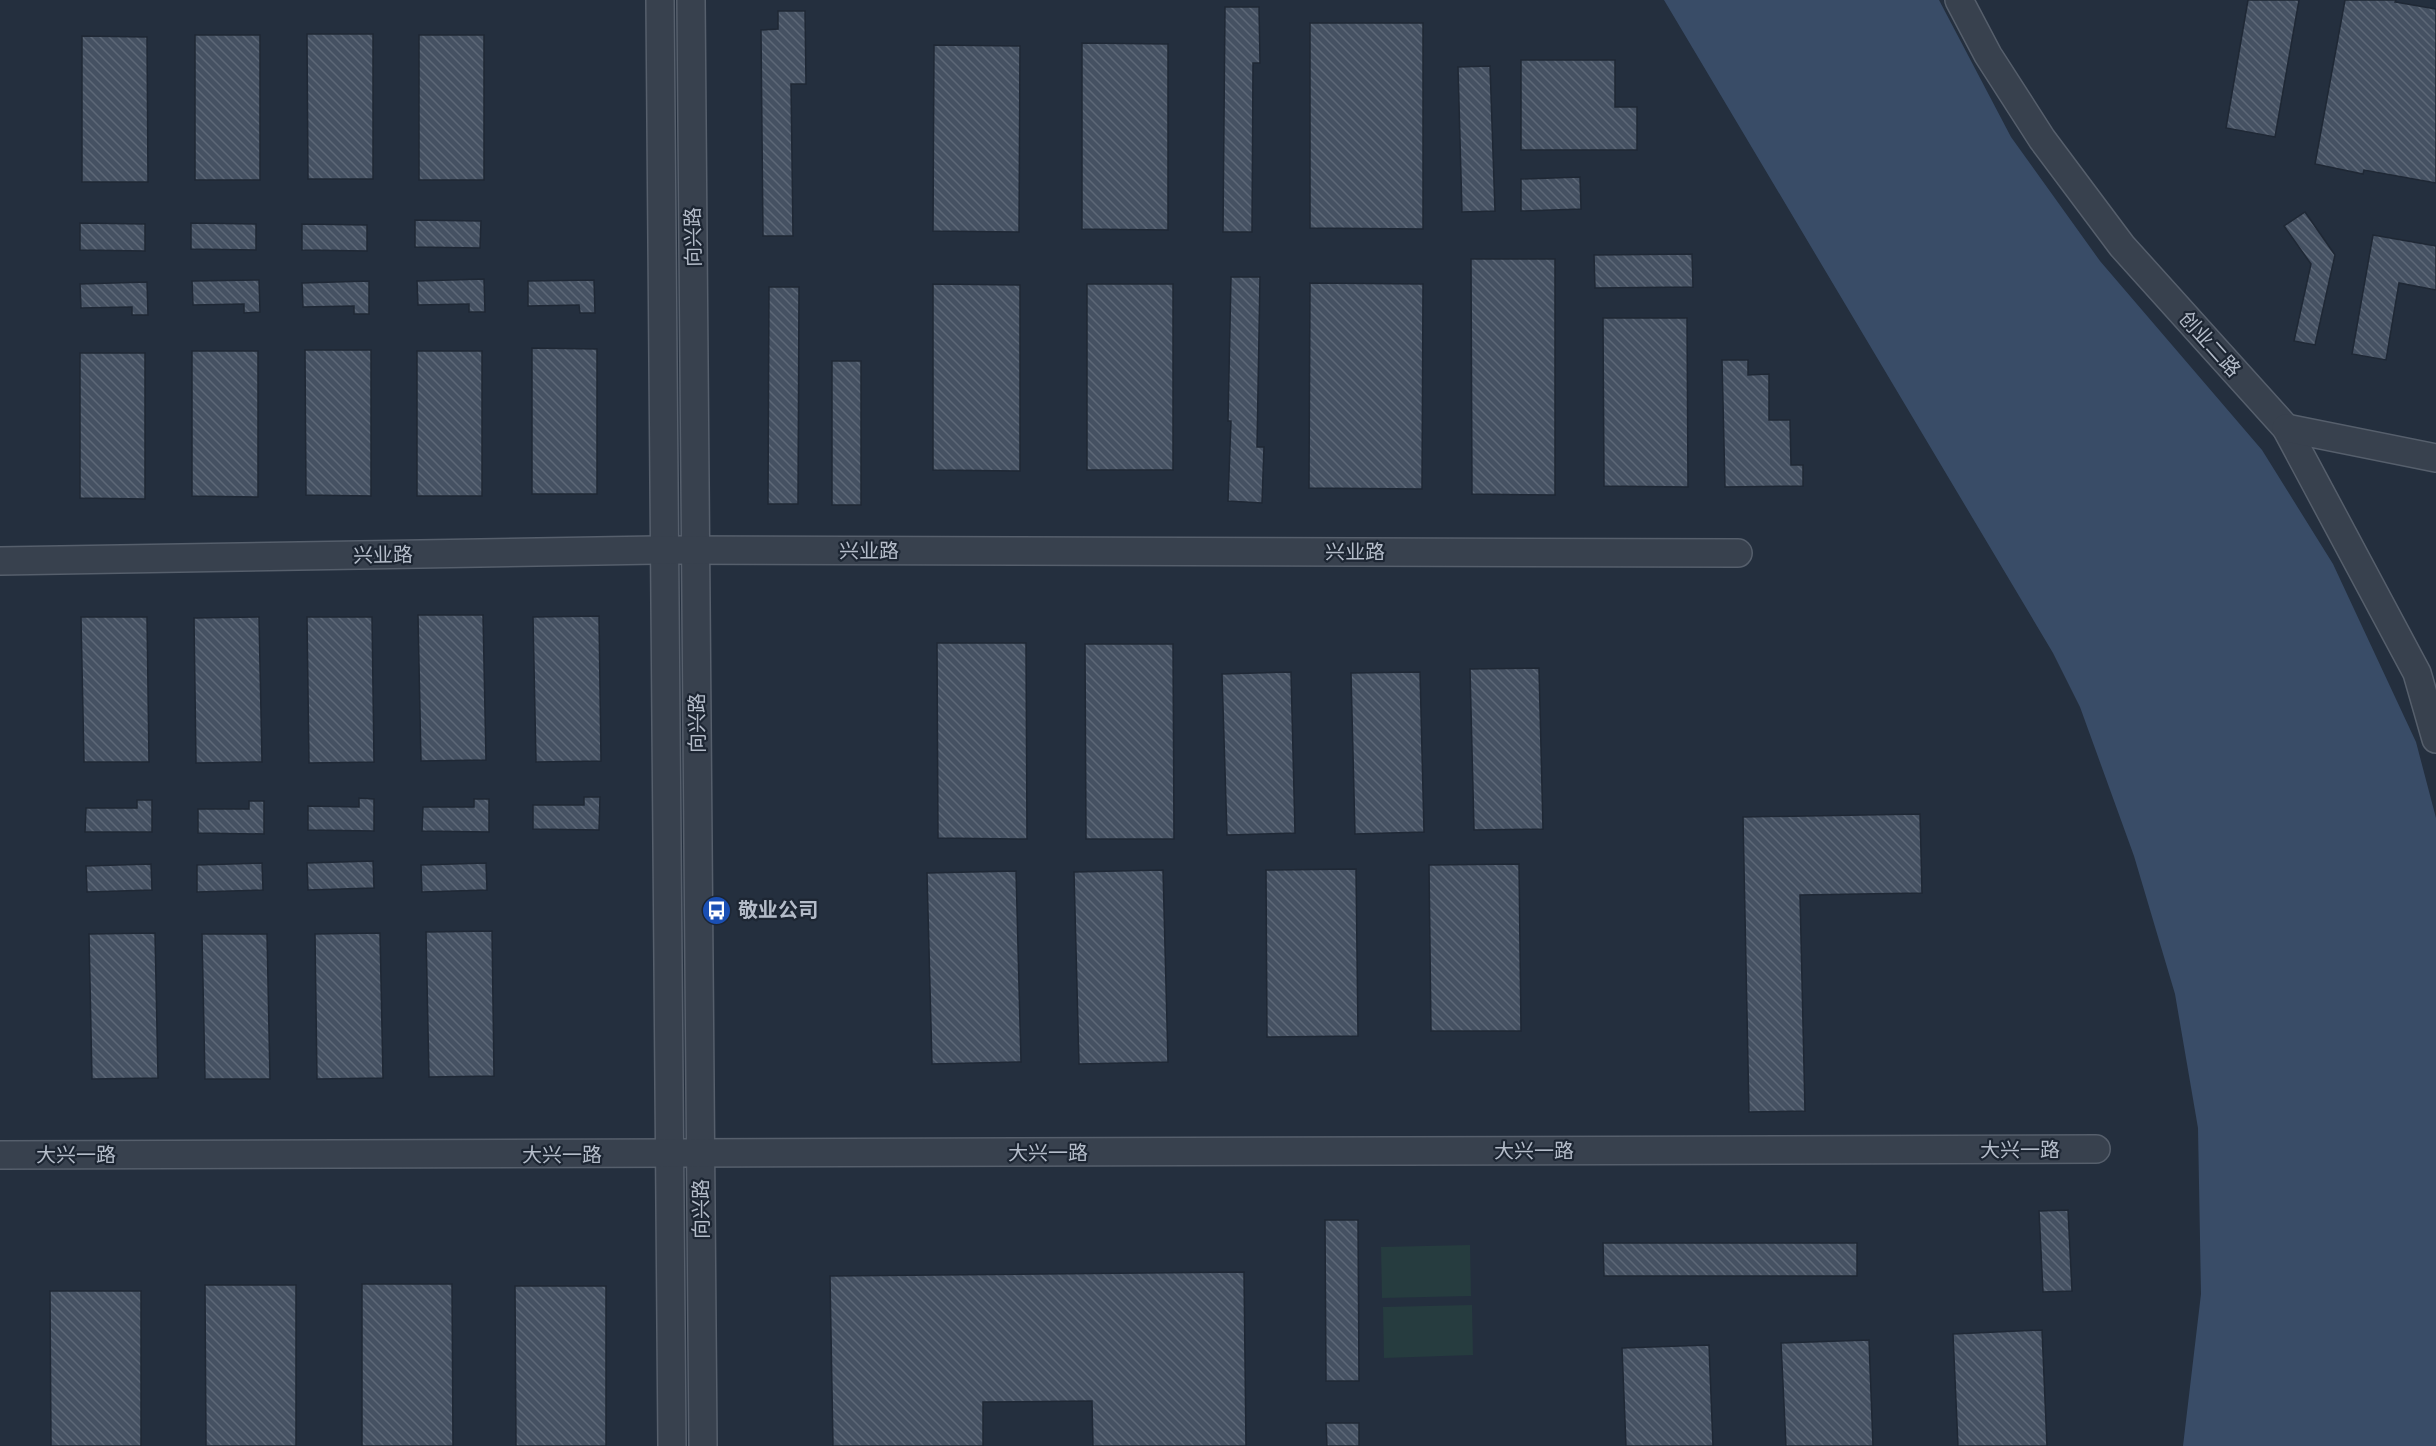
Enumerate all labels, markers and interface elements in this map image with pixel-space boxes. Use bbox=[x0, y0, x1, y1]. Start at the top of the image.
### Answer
street label: 向兴路 bbox=[680, 207, 706, 267]
street label: 创业二路 bbox=[2174, 306, 2246, 382]
street label: 兴业路 bbox=[839, 539, 899, 563]
street label: 兴业路 bbox=[1325, 540, 1385, 564]
street label: 兴业路 bbox=[353, 542, 413, 568]
street label: 向兴路 bbox=[685, 693, 709, 753]
bus stop icon: 敬业公司 bbox=[701, 894, 733, 926]
place label: 敬业公司 bbox=[738, 898, 818, 922]
street label: 大兴一路 bbox=[1980, 1138, 2060, 1162]
street label: 大兴一路 bbox=[1494, 1139, 1574, 1163]
street label: 大兴一路 bbox=[1008, 1141, 1088, 1165]
street label: 大兴一路 bbox=[36, 1143, 116, 1167]
street label: 大兴一路 bbox=[522, 1143, 602, 1167]
street label: 向兴路 bbox=[689, 1179, 713, 1239]

